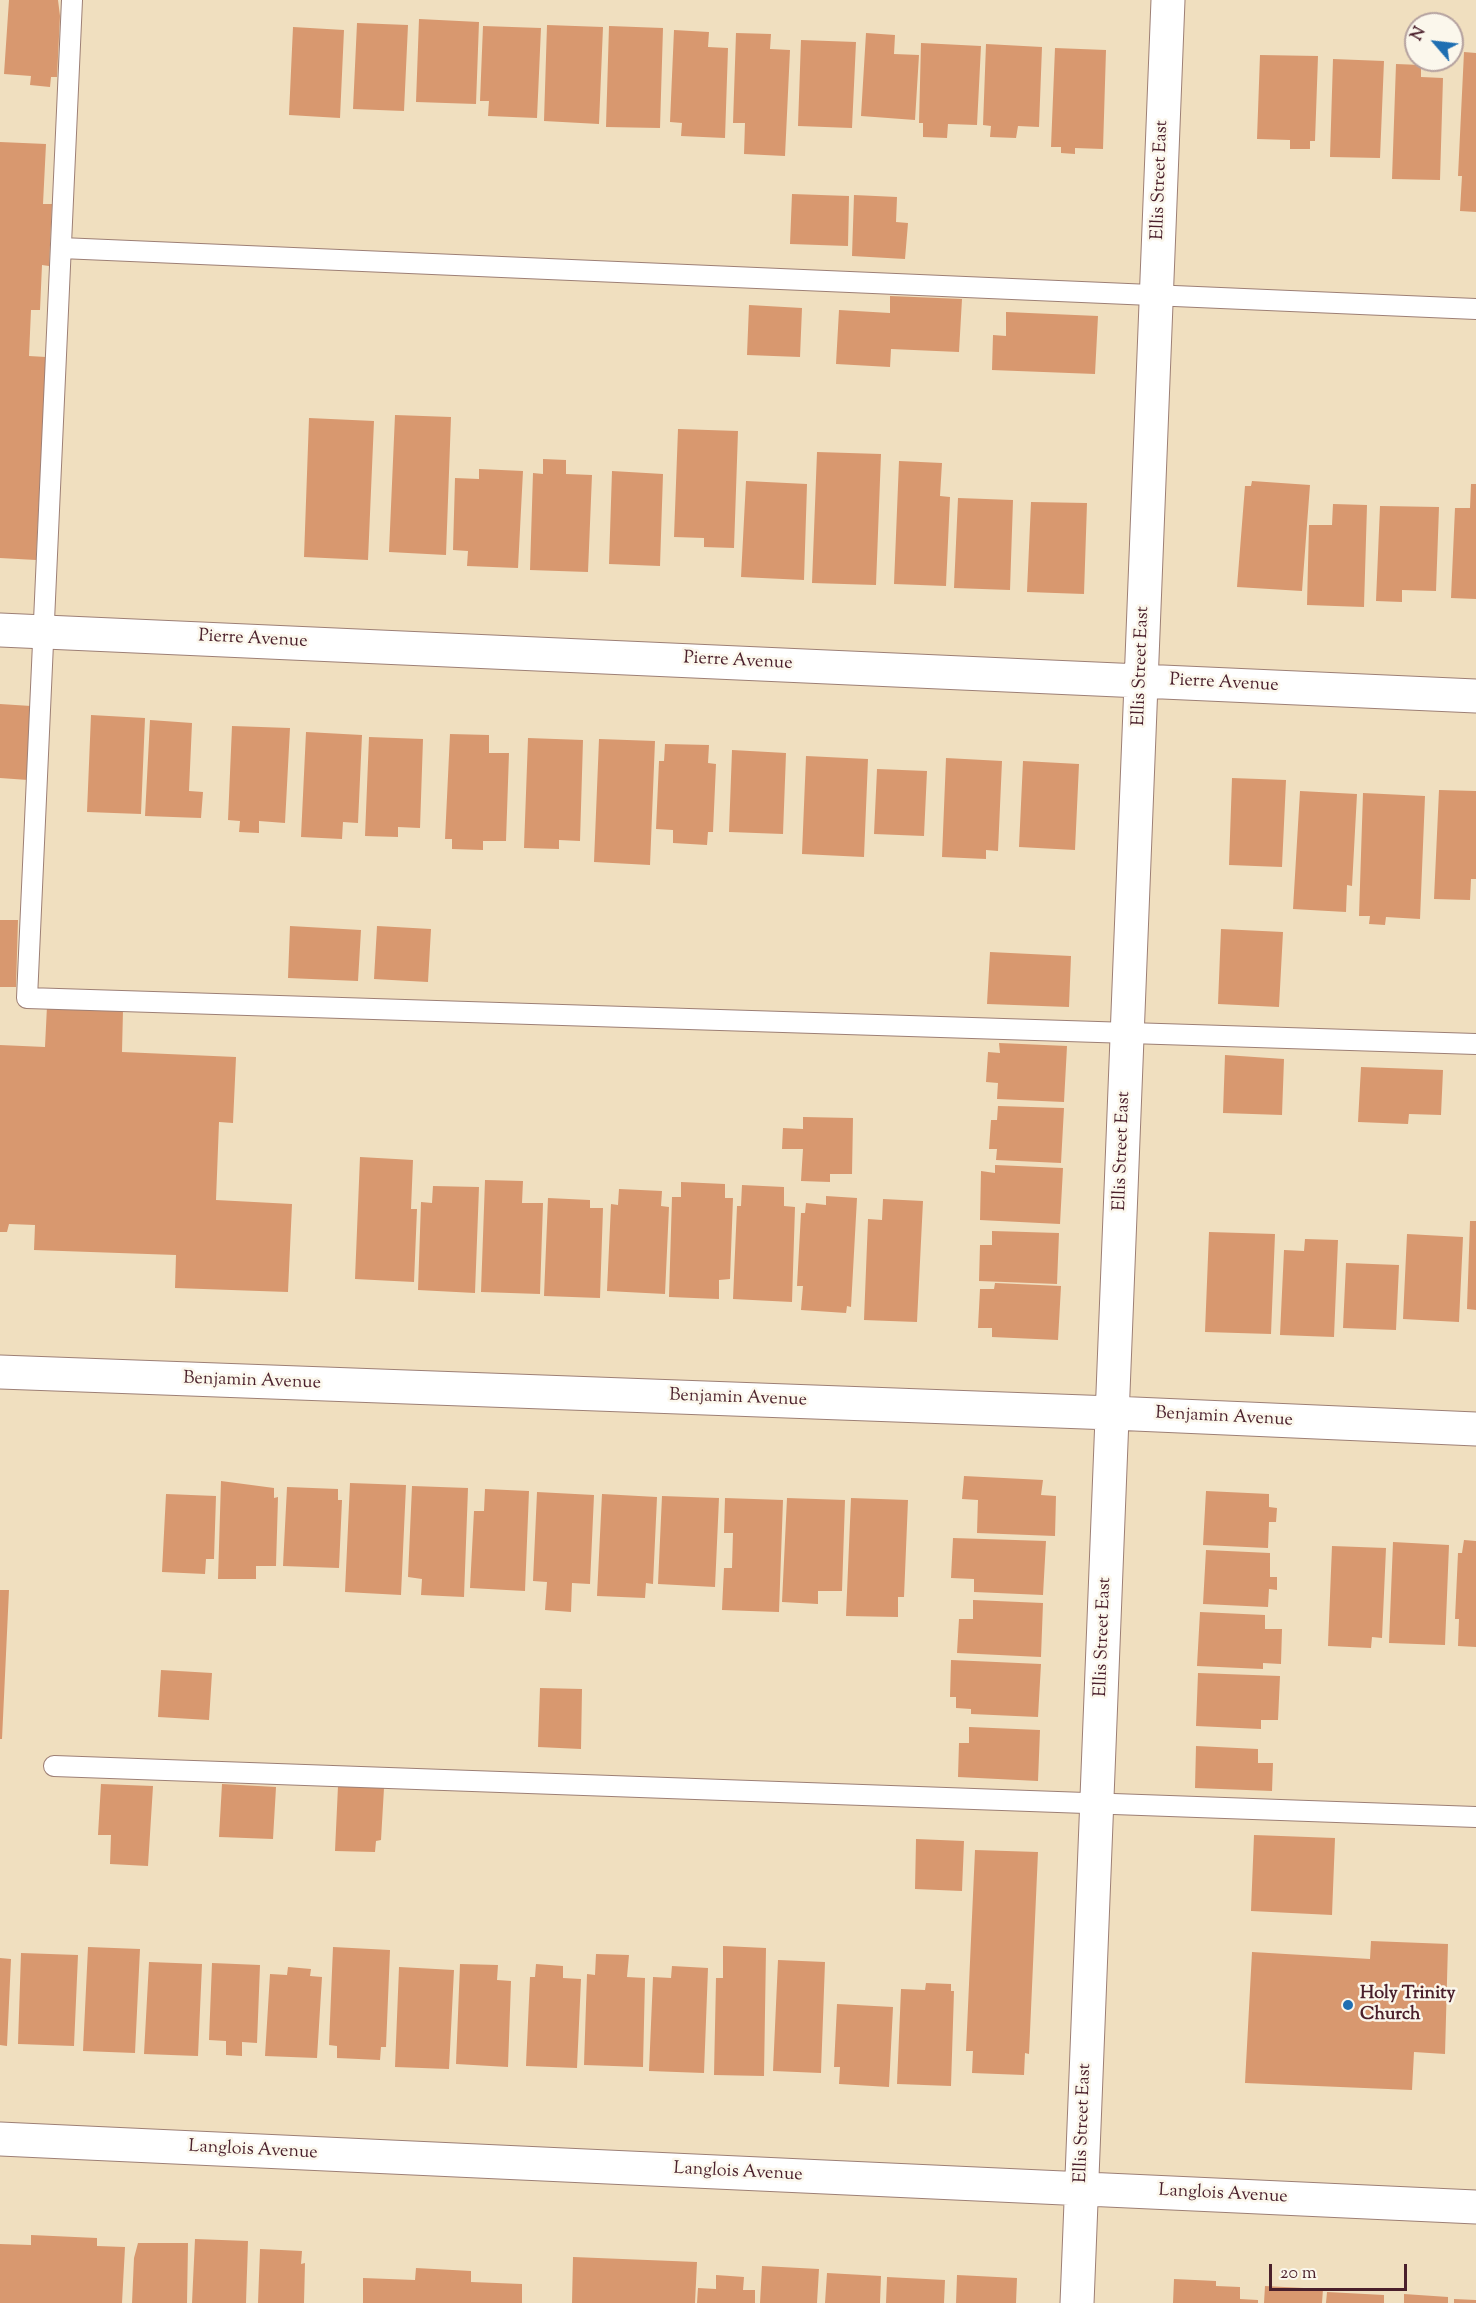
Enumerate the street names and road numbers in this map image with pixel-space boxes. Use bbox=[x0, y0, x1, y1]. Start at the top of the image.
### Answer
street label: Ellis Street East bbox=[1148, 120, 1174, 240]
street label: Ellis Street East bbox=[1129, 606, 1155, 726]
street label: Pierre Avenue bbox=[198, 626, 308, 654]
street label: Pierre Avenue bbox=[683, 648, 793, 676]
street label: Pierre Avenue bbox=[1169, 670, 1279, 698]
street label: Ellis Street East bbox=[1110, 1091, 1136, 1211]
street label: Benjamin Avenue bbox=[183, 1369, 321, 1395]
street label: Benjamin Avenue bbox=[669, 1386, 807, 1412]
street label: Benjamin Avenue bbox=[1155, 1404, 1293, 1432]
street label: Ellis Street East bbox=[1091, 1577, 1117, 1697]
street label: Ellis Street East bbox=[1071, 2063, 1097, 2183]
street label: Langlois Avenue bbox=[188, 2137, 318, 2165]
street label: Langlois Avenue bbox=[673, 2159, 803, 2187]
street label: Langlois Avenue bbox=[1158, 2181, 1288, 2209]

